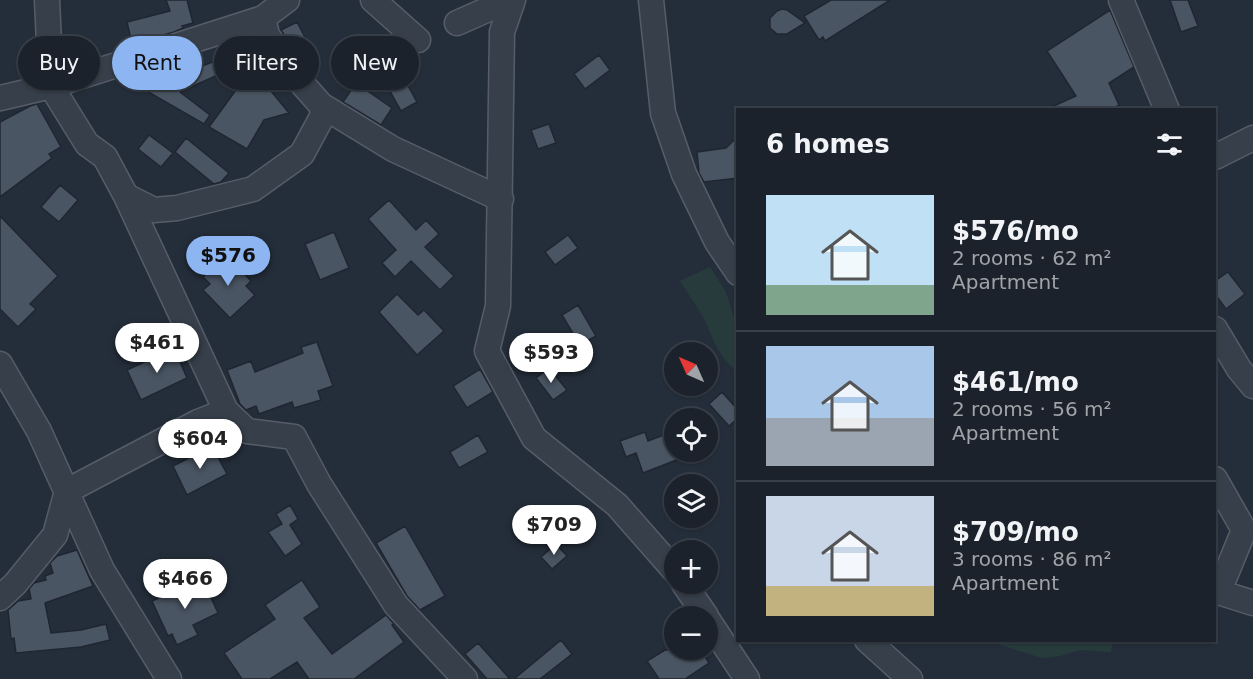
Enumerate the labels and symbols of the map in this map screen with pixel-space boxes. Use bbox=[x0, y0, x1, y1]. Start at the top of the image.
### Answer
pin: $576 bbox=[192, 236, 264, 287]
pin: $461 bbox=[121, 323, 193, 374]
pin: $593 bbox=[515, 333, 587, 384]
north arrow bbox=[664, 342, 718, 396]
pin: $604 bbox=[164, 419, 236, 470]
pin: $709 bbox=[518, 505, 590, 556]
pin: $466 bbox=[149, 559, 221, 610]

